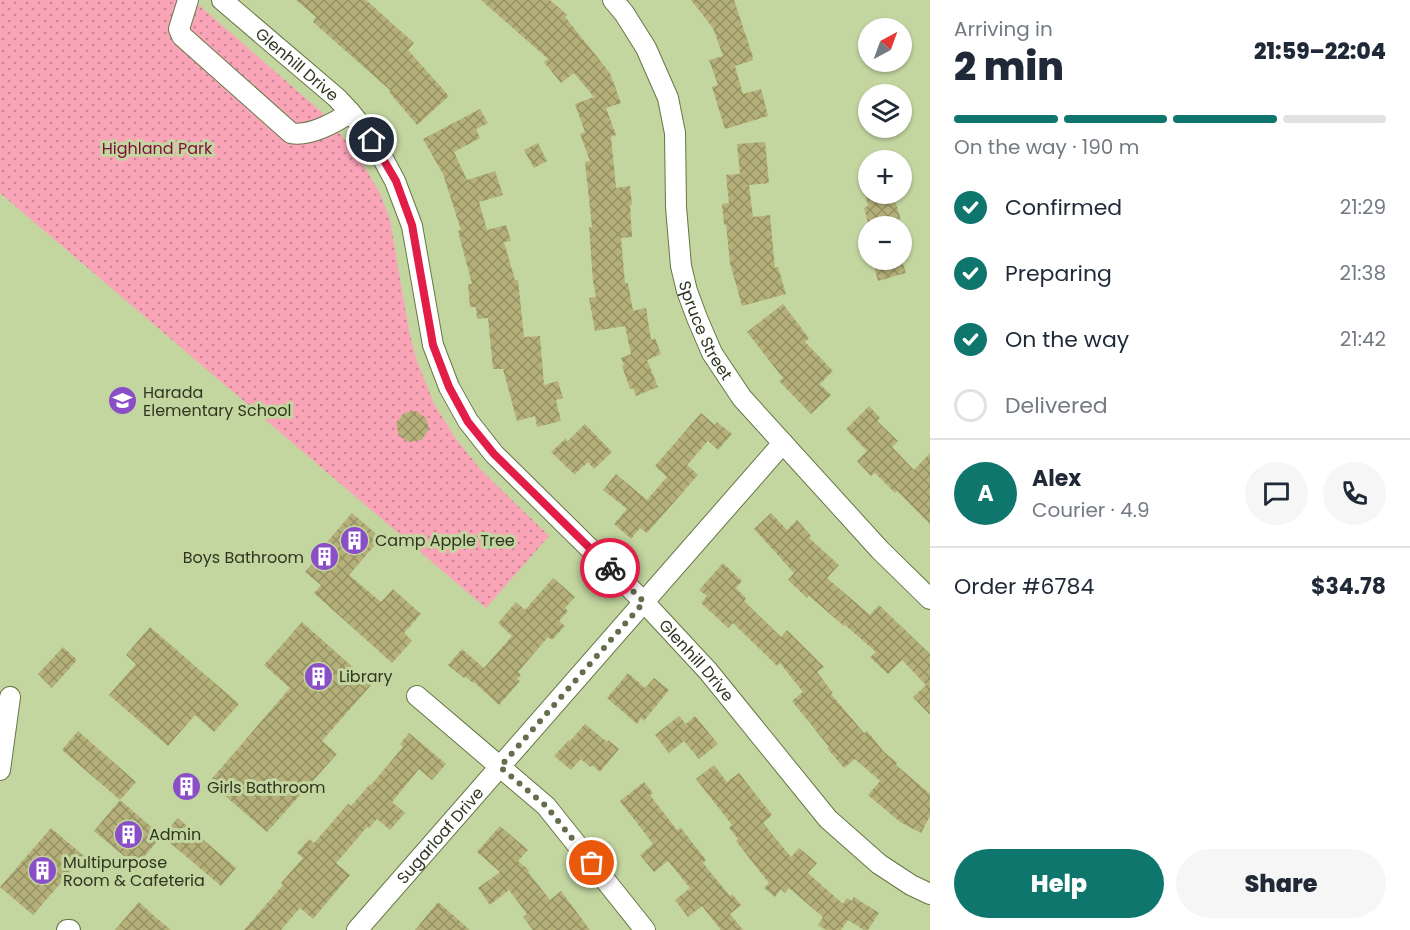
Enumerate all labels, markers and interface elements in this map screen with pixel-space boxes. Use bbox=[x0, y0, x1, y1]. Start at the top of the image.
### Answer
text: Arriving in bbox=[954, 15, 1053, 43]
north arrow bbox=[858, 18, 912, 72]
map controls bbox=[858, 18, 912, 270]
street label: Glenhill Drive bbox=[251, 22, 344, 106]
text: 21:59–22:04 bbox=[1254, 36, 1386, 67]
text: 2 min bbox=[954, 39, 1064, 94]
button: layers bbox=[858, 84, 912, 138]
pin bbox=[346, 114, 397, 165]
icon: home bbox=[355, 123, 388, 156]
text: On the way · 190 m bbox=[954, 133, 1139, 161]
park label: Highland Park bbox=[102, 137, 213, 160]
button: + bbox=[858, 150, 912, 204]
icon: check bbox=[954, 191, 987, 224]
text: Confirmed bbox=[1005, 192, 1122, 223]
text: 21:29 bbox=[1340, 193, 1386, 221]
button: − bbox=[858, 216, 912, 270]
icon: check bbox=[954, 257, 987, 290]
text: Preparing bbox=[1005, 258, 1112, 289]
text: 21:38 bbox=[1339, 259, 1386, 287]
street label: Spruce Street bbox=[673, 278, 738, 385]
icon: check bbox=[954, 323, 987, 356]
text: On the way bbox=[1005, 324, 1129, 355]
text: 21:42 bbox=[1340, 325, 1386, 353]
place label: Harada Elementary School bbox=[143, 381, 291, 422]
school or university icon: Harada Elementary School bbox=[106, 385, 138, 417]
text: Delivered bbox=[1005, 390, 1108, 421]
button: chat bbox=[1245, 462, 1308, 525]
button: phone bbox=[1323, 462, 1386, 525]
text: Alex bbox=[1032, 463, 1081, 494]
text: A bbox=[977, 478, 994, 509]
text: Courier · 4.9 bbox=[1032, 496, 1150, 524]
building icon: Camp Apple Tree bbox=[338, 524, 370, 556]
place label: Camp Apple Tree bbox=[375, 529, 515, 552]
courier bbox=[580, 538, 640, 598]
building icon: Boys Bathroom bbox=[309, 541, 341, 573]
place label: Boys Bathroom bbox=[183, 546, 304, 569]
icon: bike bbox=[594, 552, 627, 585]
text: Order #6784 bbox=[954, 571, 1094, 602]
text: $34.78 bbox=[1311, 571, 1386, 602]
street label: Glenhill Drive bbox=[654, 614, 740, 706]
building icon: Library bbox=[302, 660, 334, 692]
place label: Library bbox=[339, 665, 392, 688]
building icon: Girls Bathroom bbox=[170, 771, 202, 803]
place label: Girls Bathroom bbox=[207, 776, 326, 799]
street label: Sugarloaf Drive bbox=[391, 782, 489, 889]
building icon: Admin bbox=[112, 818, 144, 850]
place label: Admin bbox=[149, 823, 201, 846]
pin bbox=[566, 837, 617, 888]
icon: bag bbox=[575, 846, 608, 879]
button: Help bbox=[954, 849, 1164, 918]
button: Share bbox=[1176, 849, 1386, 918]
place label: Multipurpose Room & Cafeteria bbox=[63, 851, 205, 892]
building icon: Multipurpose Room & Cafeteria bbox=[26, 855, 58, 887]

